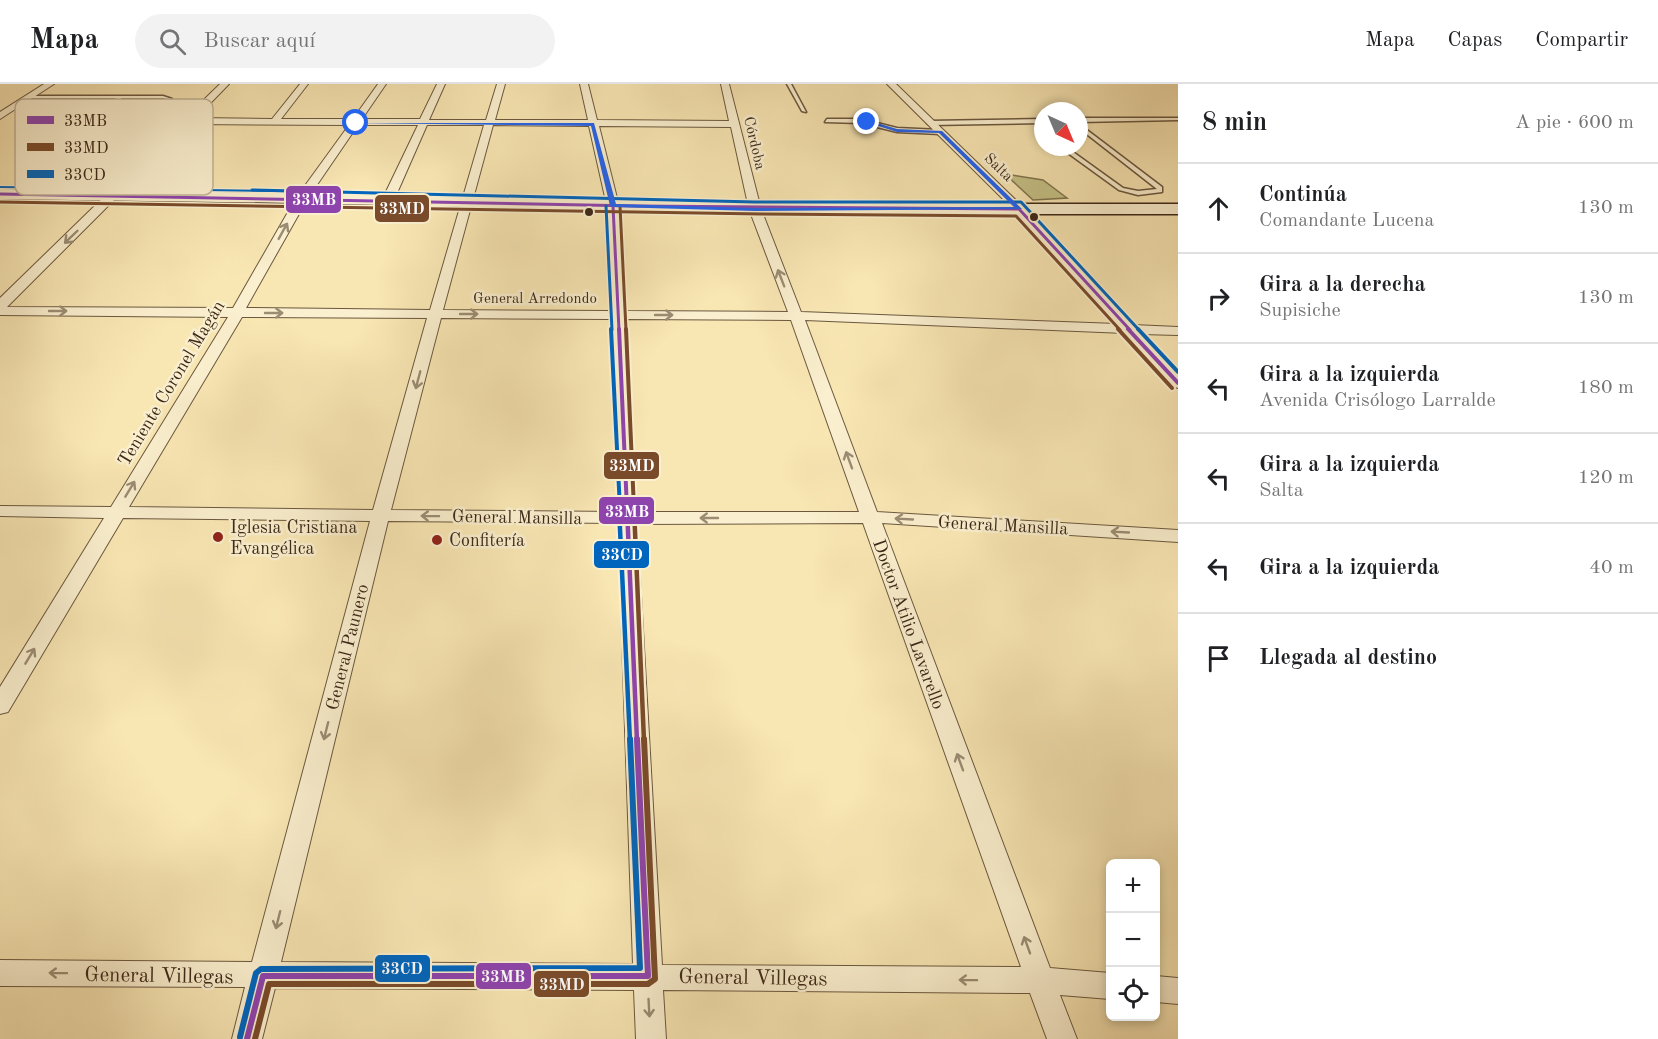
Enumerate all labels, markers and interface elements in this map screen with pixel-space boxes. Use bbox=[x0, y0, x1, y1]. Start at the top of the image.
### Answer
search box bbox=[135, 14, 555, 68]
icon: search bbox=[156, 25, 189, 58]
text: Mapa bbox=[30, 27, 99, 55]
text: Buscar aquí bbox=[204, 30, 315, 52]
text: Mapa bbox=[1365, 30, 1415, 51]
text: Capas bbox=[1448, 30, 1502, 51]
text: Compartir bbox=[1535, 30, 1628, 51]
legend bbox=[15, 99, 213, 195]
north arrow bbox=[1034, 102, 1088, 156]
route end bbox=[853, 108, 879, 134]
route start bbox=[342, 109, 368, 135]
text: 8 min bbox=[1202, 110, 1267, 136]
text: A pie · 600 m bbox=[1515, 113, 1634, 133]
text: 33MB bbox=[64, 114, 107, 130]
street label: Córdoba bbox=[740, 115, 767, 172]
text: 33MD bbox=[64, 141, 108, 157]
street label: Salta bbox=[981, 151, 1016, 185]
text: 33CD bbox=[64, 168, 106, 184]
text: Continúa bbox=[1259, 184, 1347, 206]
line badge: 33MB bbox=[285, 185, 342, 214]
icon: ahead bbox=[1202, 192, 1235, 225]
text: 33MB bbox=[292, 193, 336, 209]
line badge: 33MD bbox=[374, 194, 430, 223]
text: 130 m bbox=[1578, 198, 1634, 218]
text: 33MD bbox=[379, 202, 425, 218]
unlabelled marker bbox=[583, 206, 595, 218]
unlabelled marker bbox=[1028, 211, 1040, 223]
text: Comandante Lucena bbox=[1259, 211, 1434, 231]
one-way arrow bbox=[277, 223, 289, 240]
one-way arrow bbox=[64, 229, 79, 244]
one-way arrow bbox=[775, 269, 786, 287]
text: Gira a la derecha bbox=[1259, 274, 1426, 296]
icon: right bbox=[1202, 282, 1235, 315]
text: 130 m bbox=[1578, 288, 1634, 308]
street label: General Arredondo bbox=[473, 292, 597, 307]
street label: Teniente Coronel Magán bbox=[115, 297, 229, 469]
text: Supisiche bbox=[1259, 301, 1341, 321]
one-way arrow bbox=[48, 306, 68, 317]
one-way arrow bbox=[264, 307, 284, 319]
one-way arrow bbox=[459, 308, 479, 320]
one-way arrow bbox=[654, 309, 674, 321]
text: Gira a la izquierda bbox=[1259, 364, 1439, 386]
one-way arrow bbox=[411, 370, 423, 389]
icon: left bbox=[1202, 372, 1235, 405]
text: 180 m bbox=[1578, 378, 1634, 398]
text: Avenida Crisólogo Larralde bbox=[1259, 391, 1496, 411]
line badge: 33MD bbox=[603, 451, 660, 480]
one-way arrow bbox=[842, 452, 853, 470]
text: Gira a la izquierda bbox=[1259, 454, 1439, 476]
text: 33MD bbox=[609, 459, 655, 475]
icon: left bbox=[1202, 462, 1235, 495]
text: 120 m bbox=[1578, 468, 1634, 488]
one-way arrow bbox=[124, 481, 136, 498]
text: Salta bbox=[1259, 481, 1304, 501]
line badge: 33MB bbox=[598, 496, 655, 525]
text: 33MB bbox=[605, 505, 649, 521]
street label: General Mansilla bbox=[452, 508, 582, 528]
one-way arrow bbox=[421, 510, 441, 522]
one-way arrow bbox=[700, 512, 720, 524]
one-way arrow bbox=[894, 514, 914, 525]
street label: General Mansilla bbox=[937, 514, 1069, 538]
place label: Iglesia Cristiana Evangélica bbox=[230, 519, 357, 558]
one-way arrow bbox=[1110, 527, 1130, 538]
marker: Iglesia Cristiana Evangélica bbox=[211, 530, 225, 544]
place label: Confitería bbox=[449, 532, 525, 550]
marker: Confitería bbox=[430, 533, 444, 547]
street label: Doctor Atilio Lavarello bbox=[869, 537, 947, 712]
line badge: 33CD bbox=[593, 540, 650, 569]
text: 33CD bbox=[601, 548, 643, 564]
icon: left bbox=[1202, 552, 1235, 585]
text: Gira a la izquierda bbox=[1259, 557, 1439, 579]
text: 40 m bbox=[1589, 558, 1634, 578]
street label: General Paunero bbox=[324, 582, 372, 712]
icon: arrive bbox=[1202, 642, 1235, 675]
text: Llegada al destino bbox=[1259, 647, 1437, 669]
one-way arrow bbox=[24, 648, 36, 665]
one-way arrow bbox=[319, 721, 331, 740]
one-way arrow bbox=[953, 753, 964, 772]
map controls bbox=[1106, 859, 1160, 1021]
button: + bbox=[1106, 859, 1160, 913]
one-way arrow bbox=[271, 910, 283, 929]
button: − bbox=[1106, 913, 1160, 967]
one-way arrow bbox=[1021, 936, 1032, 955]
line badge: 33CD bbox=[374, 954, 431, 983]
text: 33CD bbox=[381, 962, 423, 978]
line badge: 33MB bbox=[475, 962, 532, 990]
street label: General Villegas bbox=[84, 965, 234, 988]
street label: General Villegas bbox=[678, 967, 828, 990]
button: locate bbox=[1106, 967, 1160, 1021]
one-way arrow bbox=[48, 968, 68, 979]
text: 33MB bbox=[481, 970, 525, 986]
line badge: 33MD bbox=[533, 970, 590, 998]
one-way arrow bbox=[959, 974, 979, 985]
text: 33MD bbox=[539, 978, 585, 994]
one-way arrow bbox=[644, 997, 655, 1017]

